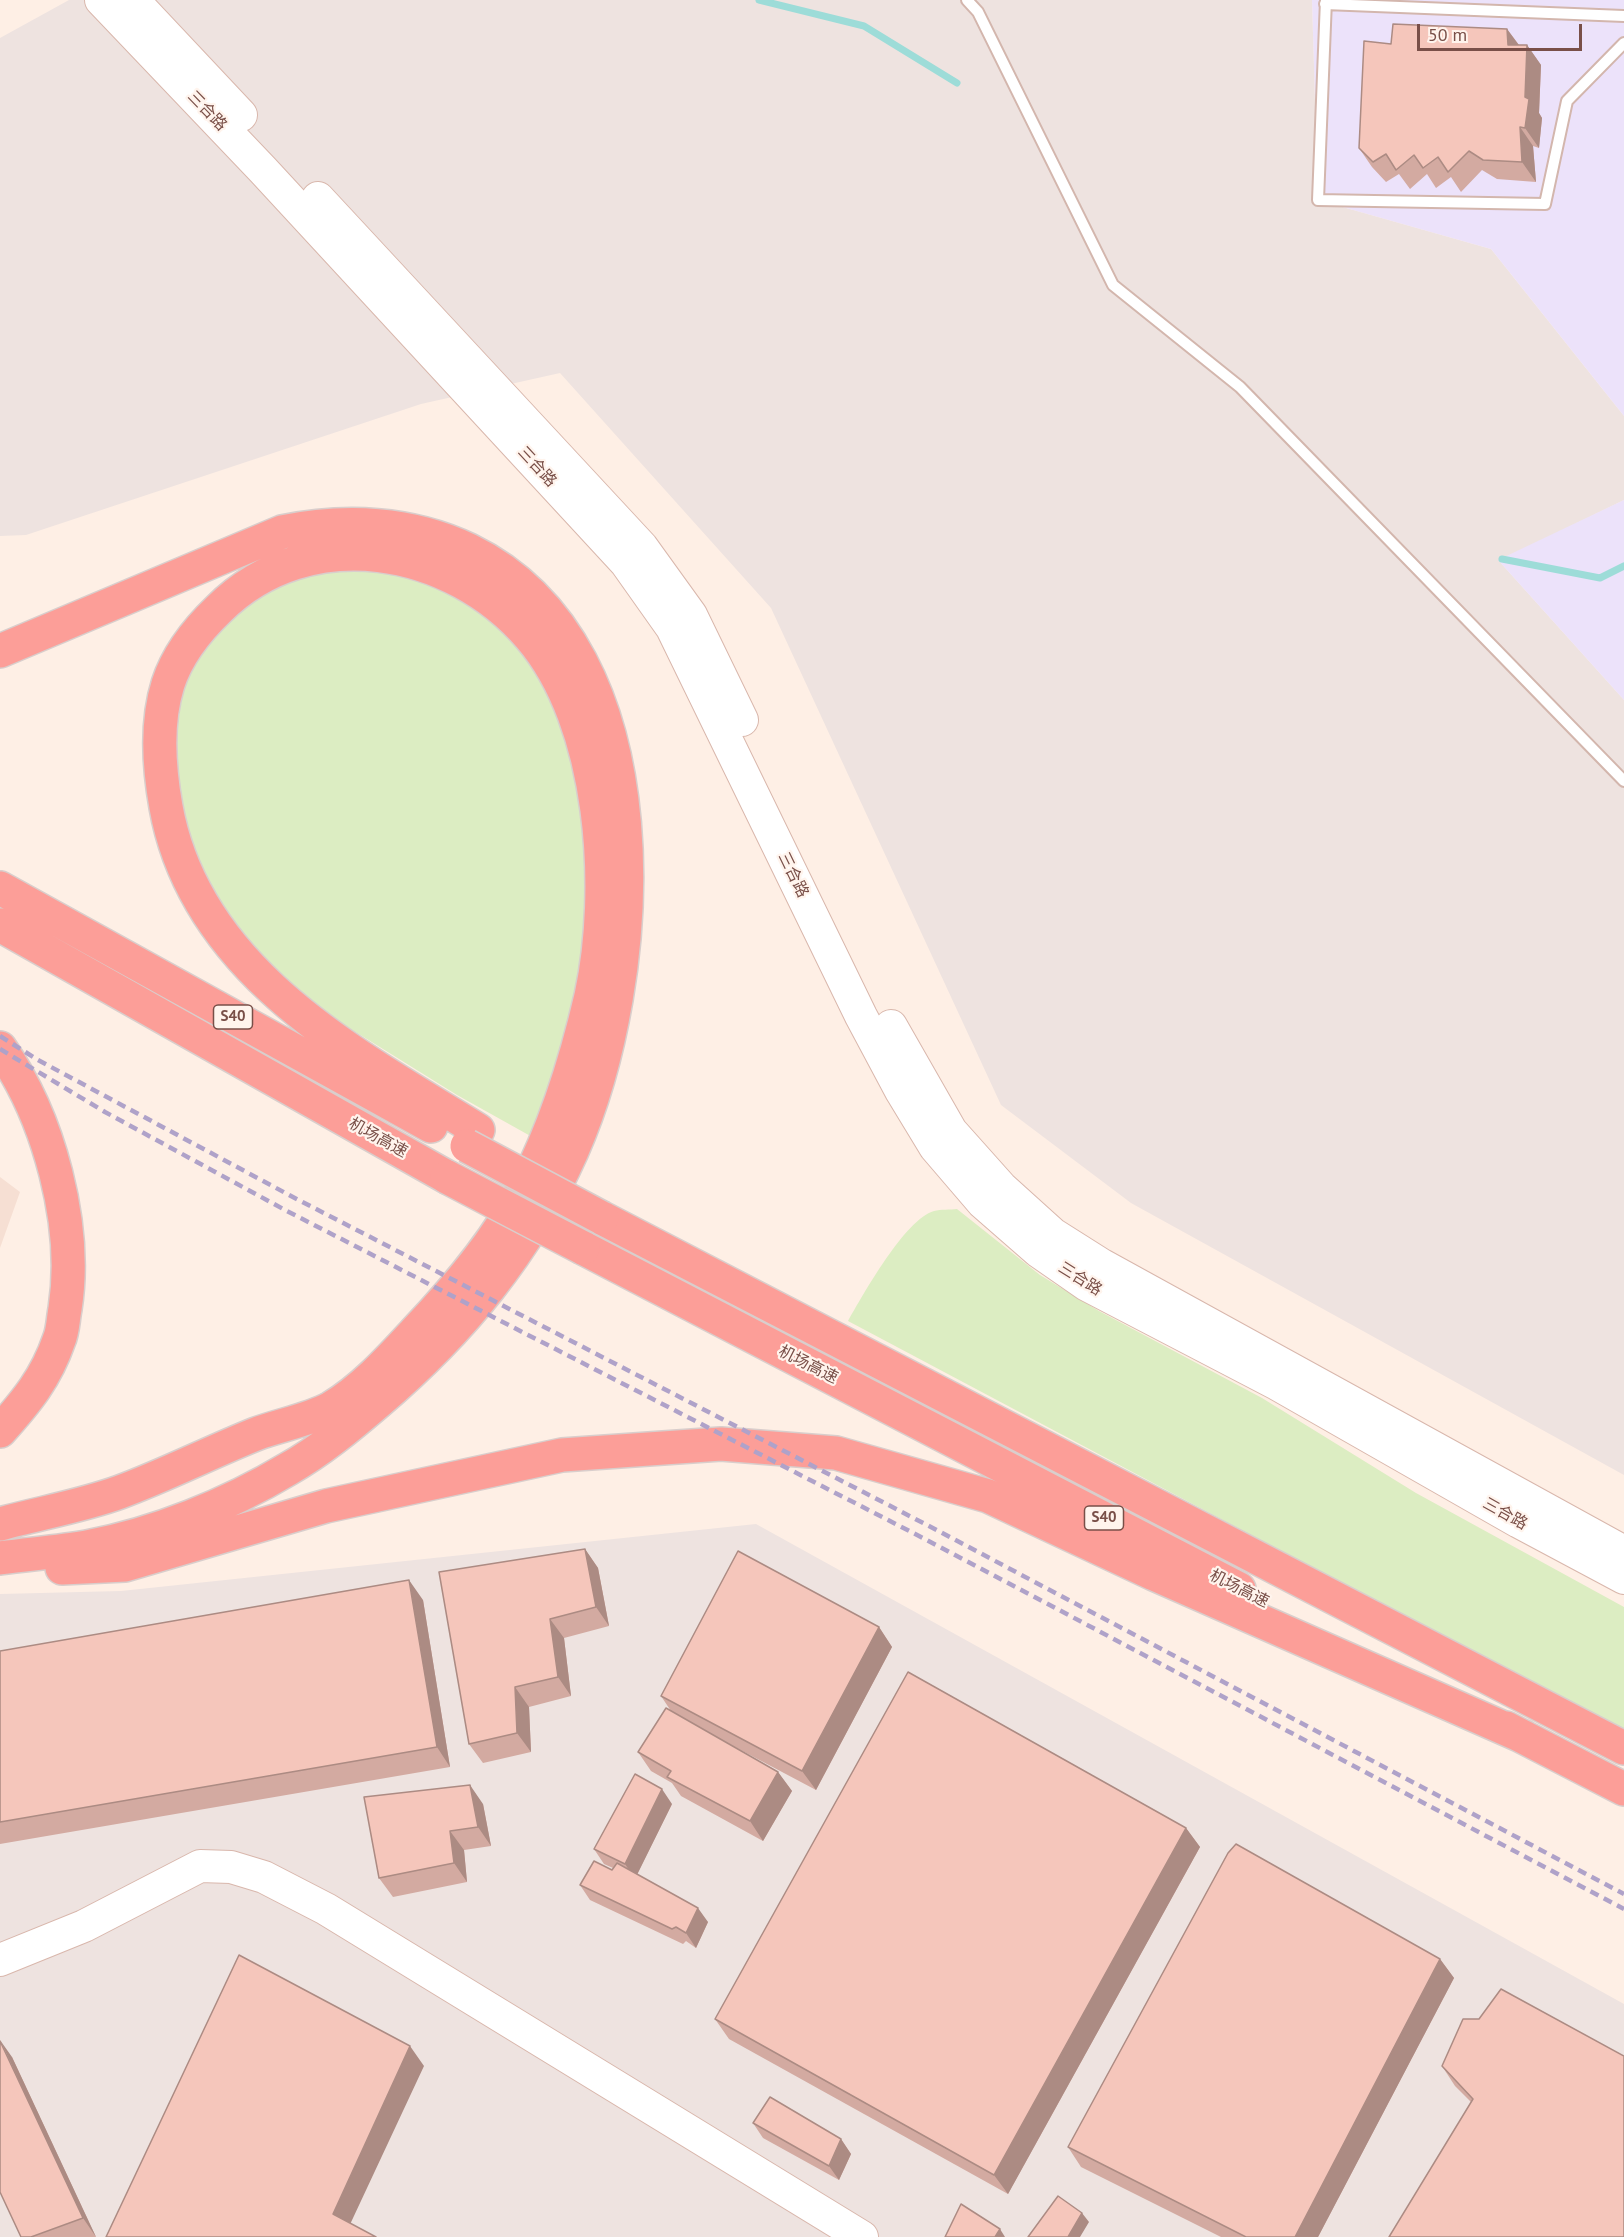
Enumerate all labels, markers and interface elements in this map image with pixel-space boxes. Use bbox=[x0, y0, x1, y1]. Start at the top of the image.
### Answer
scale bar bbox=[1420, 12, 1585, 50]
text: 50 m bbox=[1428, 23, 1467, 46]
street label: 三合路 bbox=[183, 87, 231, 135]
street label: 三合路 bbox=[514, 443, 560, 491]
street label: 三合路 bbox=[774, 849, 812, 901]
road number: S40 bbox=[214, 1005, 252, 1029]
street label: 机场高速 bbox=[345, 1114, 411, 1162]
street label: 三合路 bbox=[1055, 1258, 1105, 1300]
street label: 机场高速 bbox=[775, 1342, 841, 1388]
street label: 三合路 bbox=[1479, 1494, 1531, 1534]
road number: S40 bbox=[1084, 1506, 1124, 1530]
street label: 机场高速 bbox=[1206, 1566, 1272, 1612]

